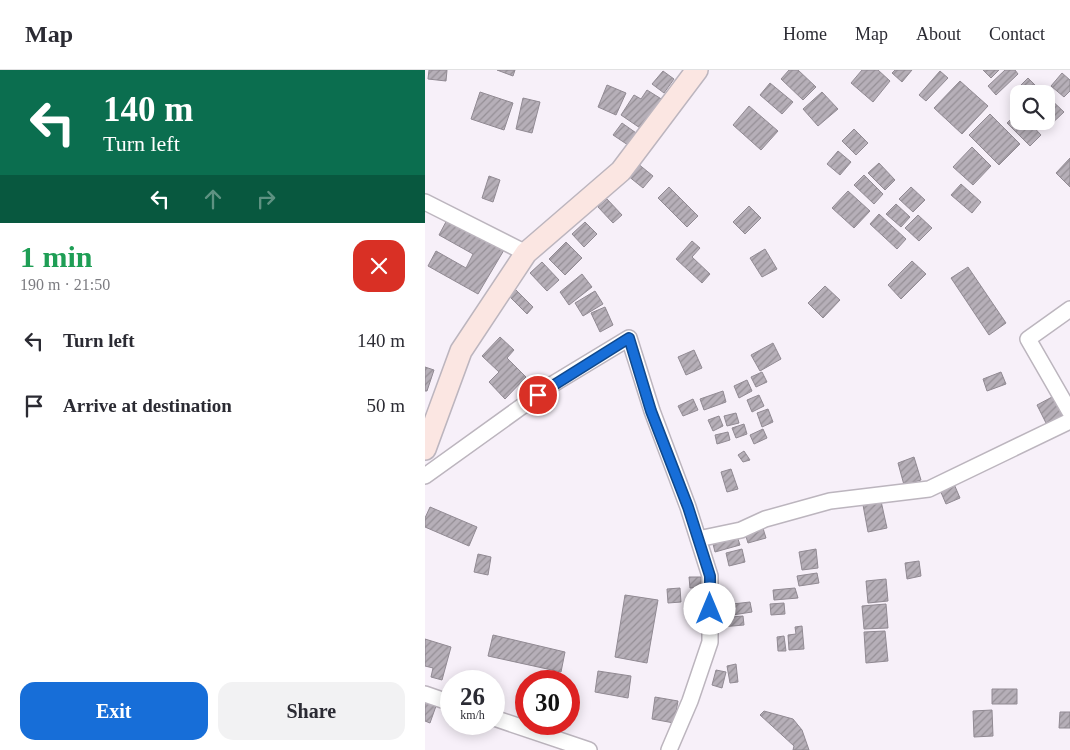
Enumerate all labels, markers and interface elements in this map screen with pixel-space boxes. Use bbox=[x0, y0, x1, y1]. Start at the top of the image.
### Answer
text: Map bbox=[25, 21, 73, 47]
text: Home bbox=[783, 24, 827, 44]
text: Map bbox=[855, 24, 888, 44]
text: About bbox=[916, 24, 961, 44]
text: Contact bbox=[989, 24, 1045, 44]
map controls bbox=[1010, 85, 1055, 130]
button: search bbox=[1010, 85, 1055, 130]
icon: left bbox=[20, 90, 85, 155]
text: 140 m bbox=[103, 90, 193, 129]
text: Turn left bbox=[103, 131, 180, 156]
icon: left bbox=[146, 185, 174, 213]
icon: ahead bbox=[199, 185, 227, 213]
icon: right bbox=[252, 185, 280, 213]
text: 1 min bbox=[20, 240, 93, 273]
button: close bbox=[353, 240, 405, 292]
text: 190 m · 21:50 bbox=[20, 276, 110, 293]
icon: left bbox=[20, 327, 48, 355]
text: Turn left bbox=[63, 330, 135, 351]
text: 140 m bbox=[357, 330, 405, 351]
pin bbox=[517, 374, 559, 416]
icon: arrive bbox=[524, 381, 552, 409]
icon: arrive bbox=[20, 392, 48, 420]
text: Arrive at destination bbox=[63, 395, 232, 416]
text: 50 m bbox=[366, 395, 405, 416]
position arrow bbox=[683, 582, 735, 634]
speed limit sign: 30 bbox=[515, 670, 580, 735]
button: Exit bbox=[20, 682, 208, 740]
button: Share bbox=[218, 682, 405, 740]
text: 26 bbox=[460, 683, 485, 710]
text: km/h bbox=[460, 708, 485, 722]

